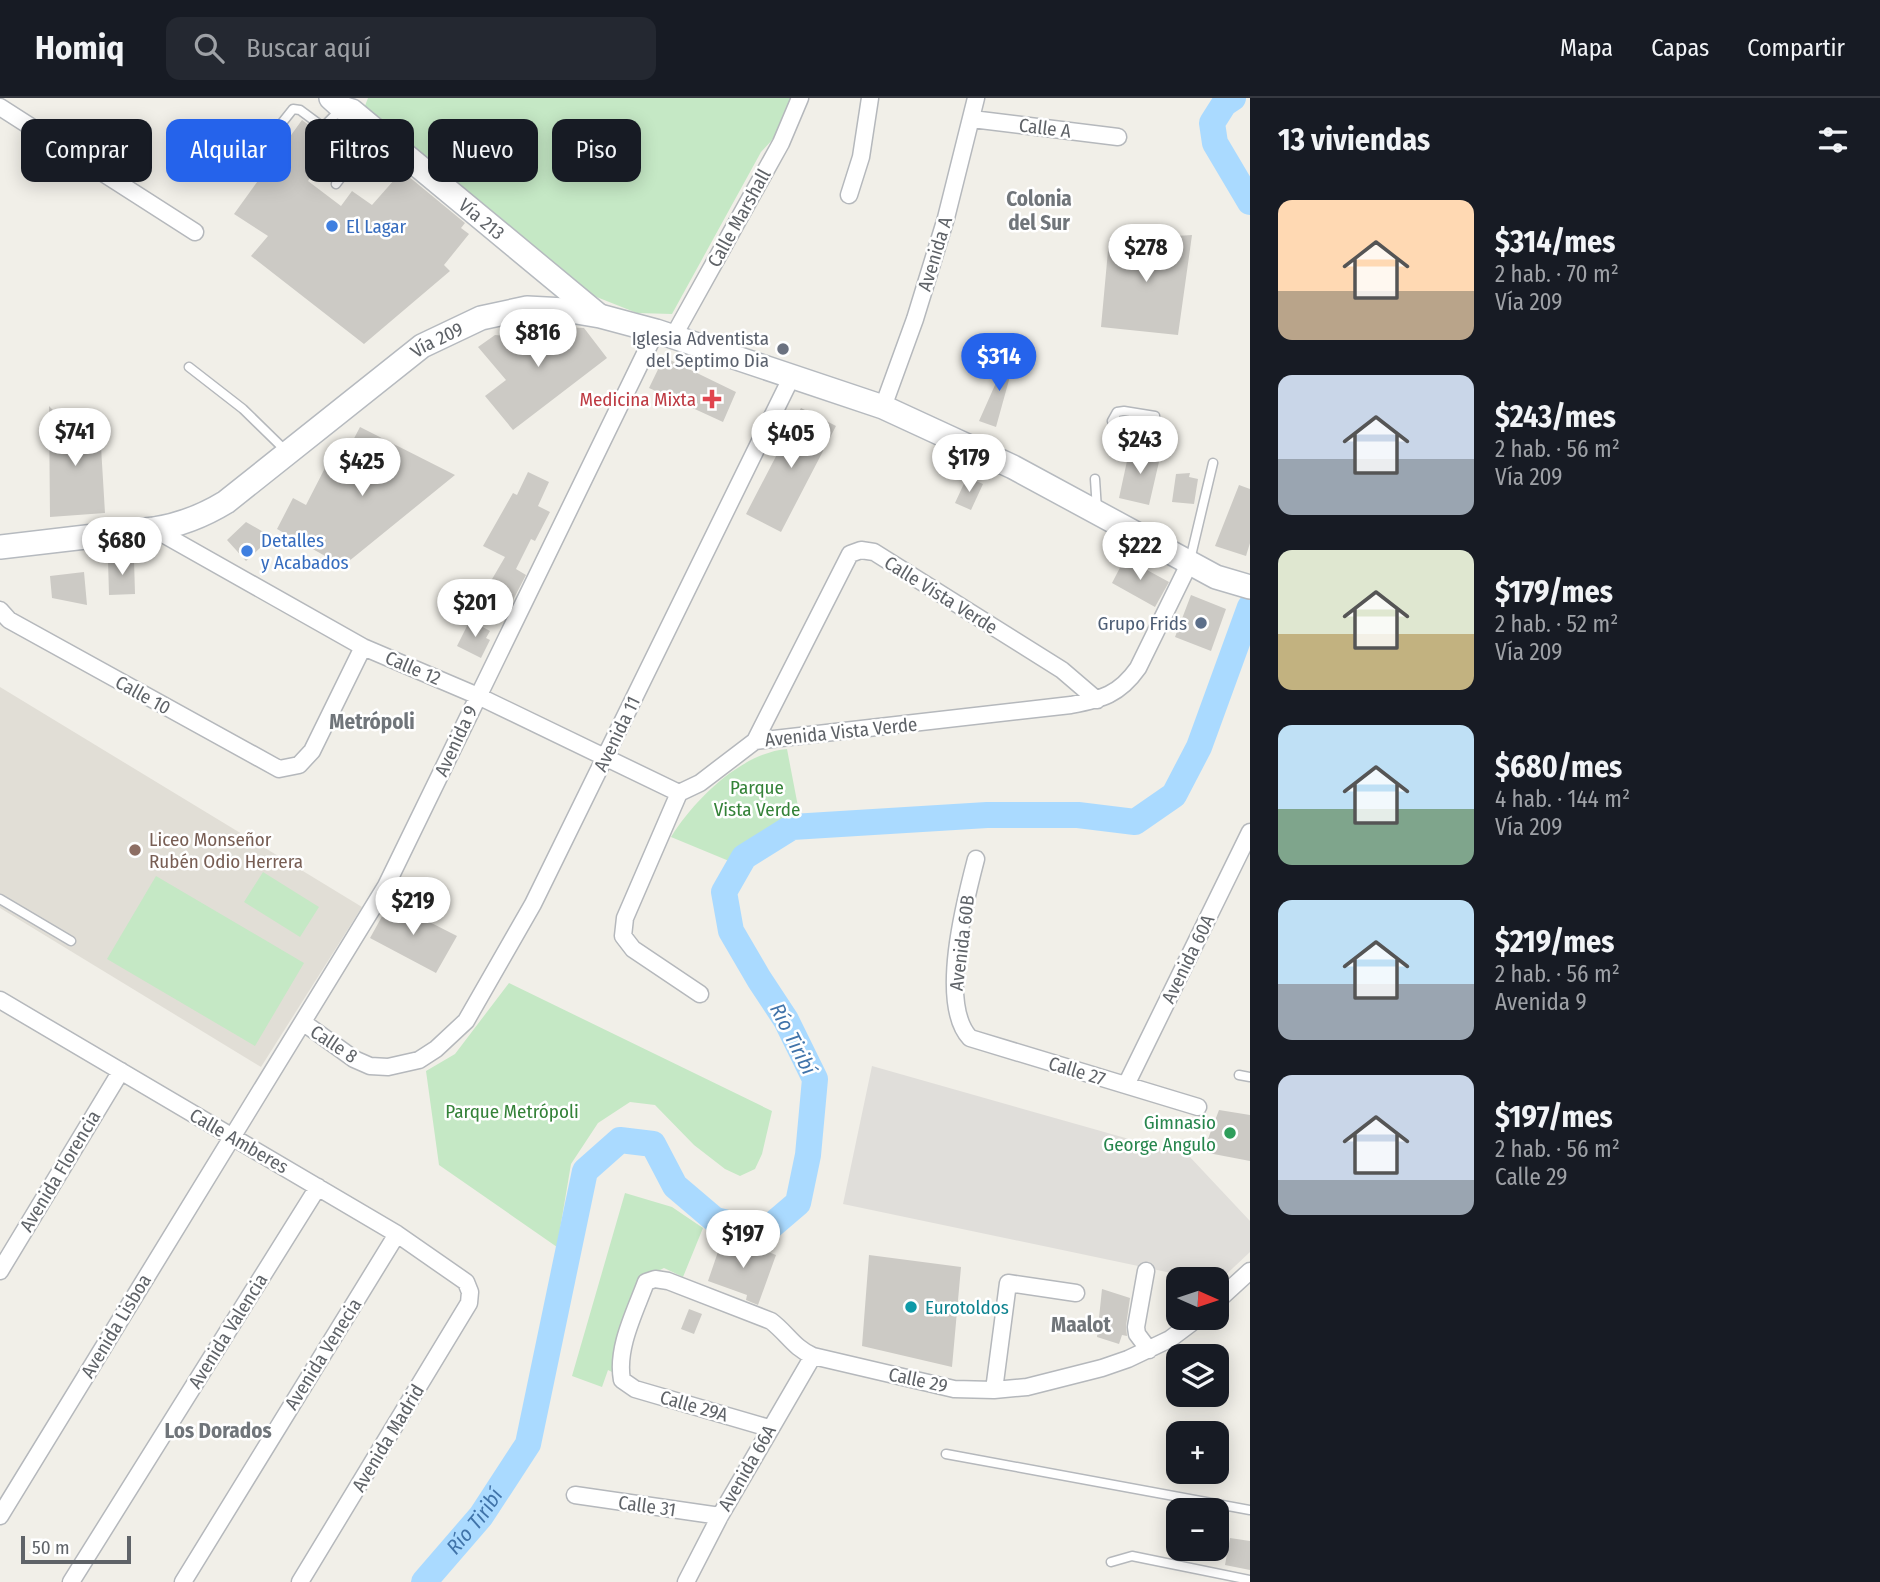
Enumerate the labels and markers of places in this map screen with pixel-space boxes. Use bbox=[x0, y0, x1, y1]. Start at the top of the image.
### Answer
place label: El Lagar bbox=[346, 215, 407, 238]
marker: El Lagar bbox=[324, 218, 340, 234]
pin: $278 bbox=[1105, 225, 1187, 284]
pin: $816 bbox=[497, 310, 579, 369]
place label: Iglesia Adventista del Septimo Dia bbox=[632, 327, 769, 372]
pin: $314 bbox=[958, 334, 1040, 393]
marker: Iglesia Adventista del Septimo Dia bbox=[775, 341, 791, 357]
place label: Medicina Mixta bbox=[579, 388, 696, 411]
marker: Medicina Mixta bbox=[702, 389, 722, 409]
pin: $741 bbox=[34, 408, 116, 468]
pin: $405 bbox=[750, 410, 832, 470]
pin: $243 bbox=[1099, 416, 1181, 476]
pin: $179 bbox=[928, 434, 1010, 494]
pin: $425 bbox=[321, 438, 403, 498]
pin: $680 bbox=[81, 518, 163, 577]
pin: $222 bbox=[1099, 522, 1181, 582]
place label: Detalles y Acabados bbox=[261, 529, 349, 574]
marker: Detalles y Acabados bbox=[239, 543, 255, 559]
pin: $201 bbox=[434, 580, 516, 639]
place label: Grupo Frids bbox=[1098, 612, 1187, 635]
marker: Grupo Frids bbox=[1193, 615, 1209, 631]
place label: Liceo Monseñor Rubén Odio Herrera bbox=[149, 828, 303, 873]
marker: Liceo Monseñor Rubén Odio Herrera bbox=[127, 842, 143, 858]
pin: $219 bbox=[372, 878, 454, 937]
place label: Gimnasio George Angulo bbox=[1103, 1111, 1216, 1156]
marker: Gimnasio George Angulo bbox=[1222, 1125, 1238, 1141]
pin: $197 bbox=[702, 1210, 784, 1270]
place label: Eurotoldos bbox=[925, 1296, 1009, 1319]
marker: Eurotoldos bbox=[903, 1299, 919, 1315]

